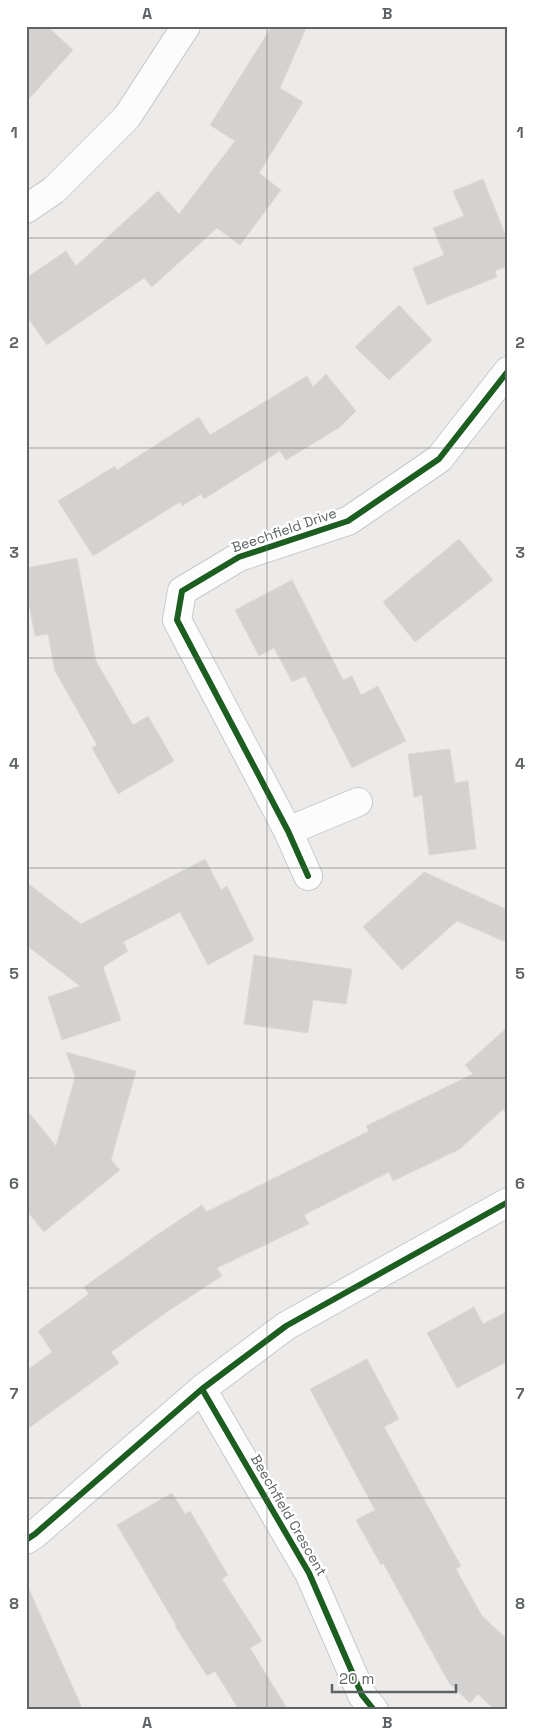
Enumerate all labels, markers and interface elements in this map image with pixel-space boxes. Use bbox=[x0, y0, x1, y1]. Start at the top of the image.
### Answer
text: A bbox=[142, 3, 152, 24]
text: B bbox=[382, 3, 392, 24]
text: 1 bbox=[10, 122, 18, 143]
text: 1 bbox=[516, 122, 524, 143]
text: 2 bbox=[9, 332, 19, 353]
text: 2 bbox=[515, 332, 525, 353]
street label: Beechfield Drive bbox=[229, 504, 339, 556]
text: 3 bbox=[9, 542, 19, 563]
text: 3 bbox=[515, 542, 525, 563]
text: 4 bbox=[9, 753, 19, 774]
text: 4 bbox=[515, 753, 525, 774]
text: 5 bbox=[9, 963, 19, 984]
text: 5 bbox=[515, 963, 525, 984]
text: 6 bbox=[9, 1173, 19, 1194]
text: 6 bbox=[515, 1173, 525, 1194]
text: 7 bbox=[10, 1383, 19, 1404]
text: 7 bbox=[516, 1383, 525, 1404]
street label: Beechfield Crescent bbox=[247, 1451, 331, 1579]
text: 8 bbox=[9, 1593, 19, 1614]
text: 8 bbox=[515, 1593, 525, 1614]
scale bar bbox=[332, 1661, 455, 1693]
text: 20 m bbox=[339, 1669, 374, 1688]
text: A bbox=[142, 1712, 152, 1733]
text: B bbox=[382, 1712, 392, 1733]

